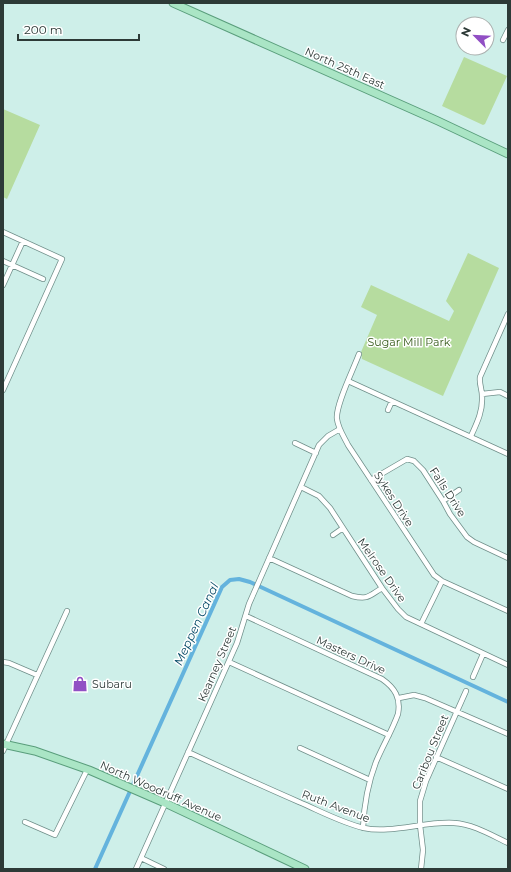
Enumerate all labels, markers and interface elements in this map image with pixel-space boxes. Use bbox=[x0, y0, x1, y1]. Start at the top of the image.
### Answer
scale bar bbox=[18, 16, 139, 42]
north arrow bbox=[455, 16, 495, 56]
text: 200 m bbox=[24, 22, 63, 37]
text: N bbox=[458, 25, 474, 39]
street label: North 25th East bbox=[303, 44, 388, 92]
park label: Sugar Mill Park bbox=[368, 335, 451, 349]
street label: Falls Drive bbox=[427, 465, 469, 520]
street label: Sykes Drive bbox=[371, 469, 417, 529]
street label: Melrose Drive bbox=[355, 535, 409, 605]
water label: Meppen Canal bbox=[170, 580, 222, 668]
street label: Kearney Street bbox=[195, 624, 239, 704]
street label: Masters Drive bbox=[314, 633, 388, 677]
shop icon: Subaru bbox=[71, 675, 89, 693]
place label: Subaru bbox=[92, 677, 132, 691]
street label: Caribou Street bbox=[409, 712, 452, 791]
street label: North Woodruff Avenue bbox=[98, 758, 224, 824]
street label: Ruth Avenue bbox=[300, 787, 372, 825]

